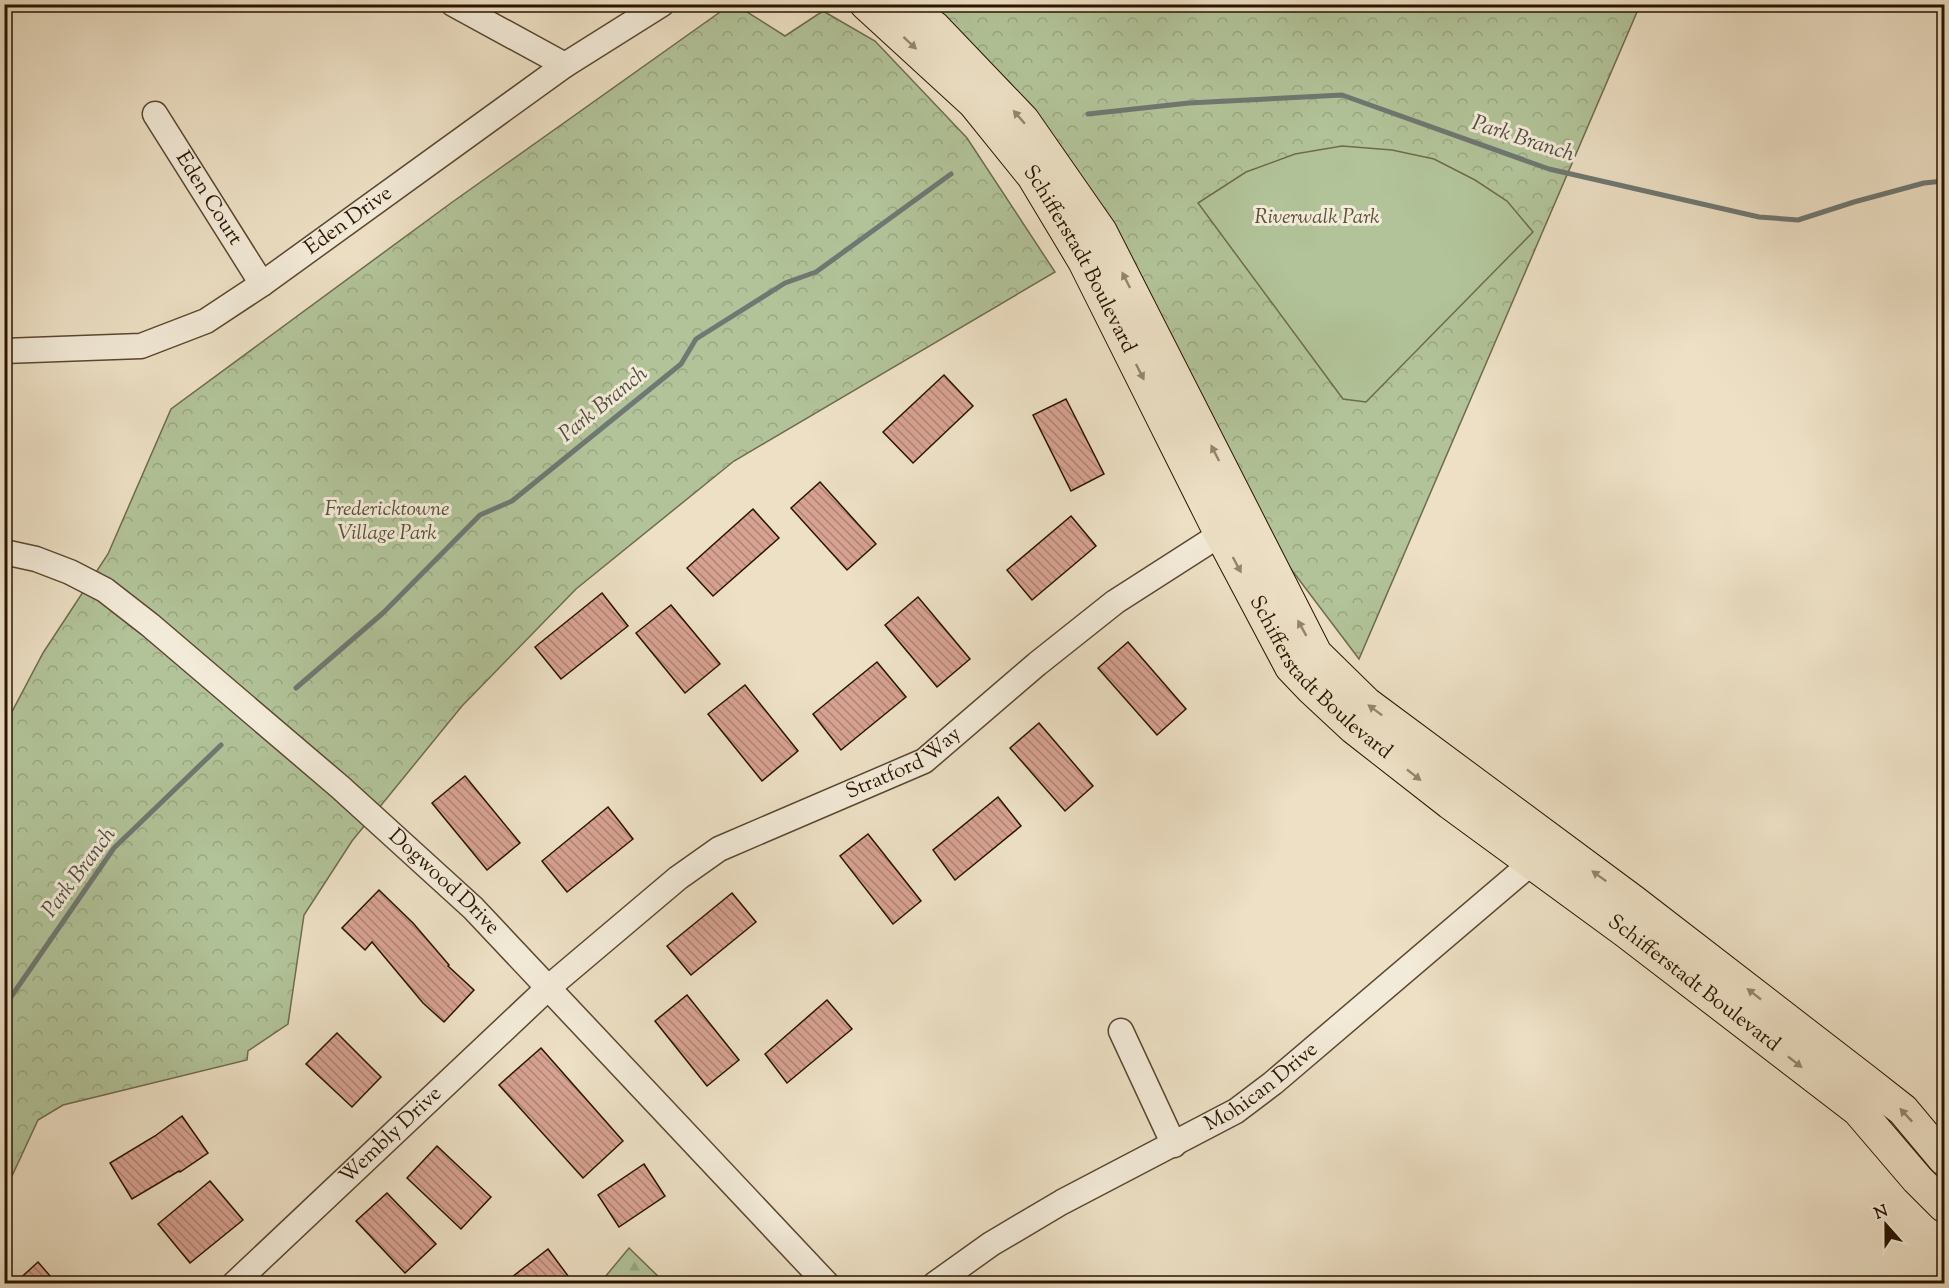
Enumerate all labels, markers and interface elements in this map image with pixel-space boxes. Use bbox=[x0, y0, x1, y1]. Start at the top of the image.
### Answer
one-way arrow bbox=[903, 36, 917, 50]
water label: Park Branch bbox=[1468, 108, 1579, 172]
one-way arrow bbox=[1013, 109, 1026, 125]
street label: Eden Court bbox=[167, 146, 249, 252]
street label: Schifferstadt Boulevard bbox=[1015, 159, 1143, 359]
street label: Eden Drive bbox=[299, 179, 399, 263]
park label: Riverwalk Park bbox=[1254, 203, 1380, 233]
one-way arrow bbox=[1121, 271, 1131, 288]
water label: Park Branch bbox=[553, 359, 656, 451]
one-way arrow bbox=[1135, 364, 1144, 381]
one-way arrow bbox=[1210, 445, 1220, 462]
park label: Fredericktowne Village Park bbox=[324, 495, 450, 549]
one-way arrow bbox=[1232, 557, 1242, 574]
street label: Schifferstadt Boulevard bbox=[1241, 591, 1398, 767]
one-way arrow bbox=[1297, 619, 1307, 636]
one-way arrow bbox=[1367, 704, 1382, 716]
street label: Stratford Way bbox=[841, 720, 969, 808]
one-way arrow bbox=[1406, 768, 1422, 781]
water label: Park Branch bbox=[35, 821, 125, 925]
street label: Dogwood Drive bbox=[381, 822, 506, 942]
one-way arrow bbox=[1591, 870, 1606, 882]
street label: Schifferstadt Boulevard bbox=[1601, 908, 1786, 1060]
one-way arrow bbox=[1746, 988, 1762, 1000]
street label: Mohican Drive bbox=[1200, 1036, 1325, 1140]
one-way arrow bbox=[1788, 1056, 1803, 1068]
street label: Wembly Drive bbox=[333, 1080, 449, 1192]
one-way arrow bbox=[1900, 1108, 1913, 1123]
north arrow bbox=[1856, 1195, 1916, 1255]
text: N bbox=[1871, 1200, 1892, 1226]

